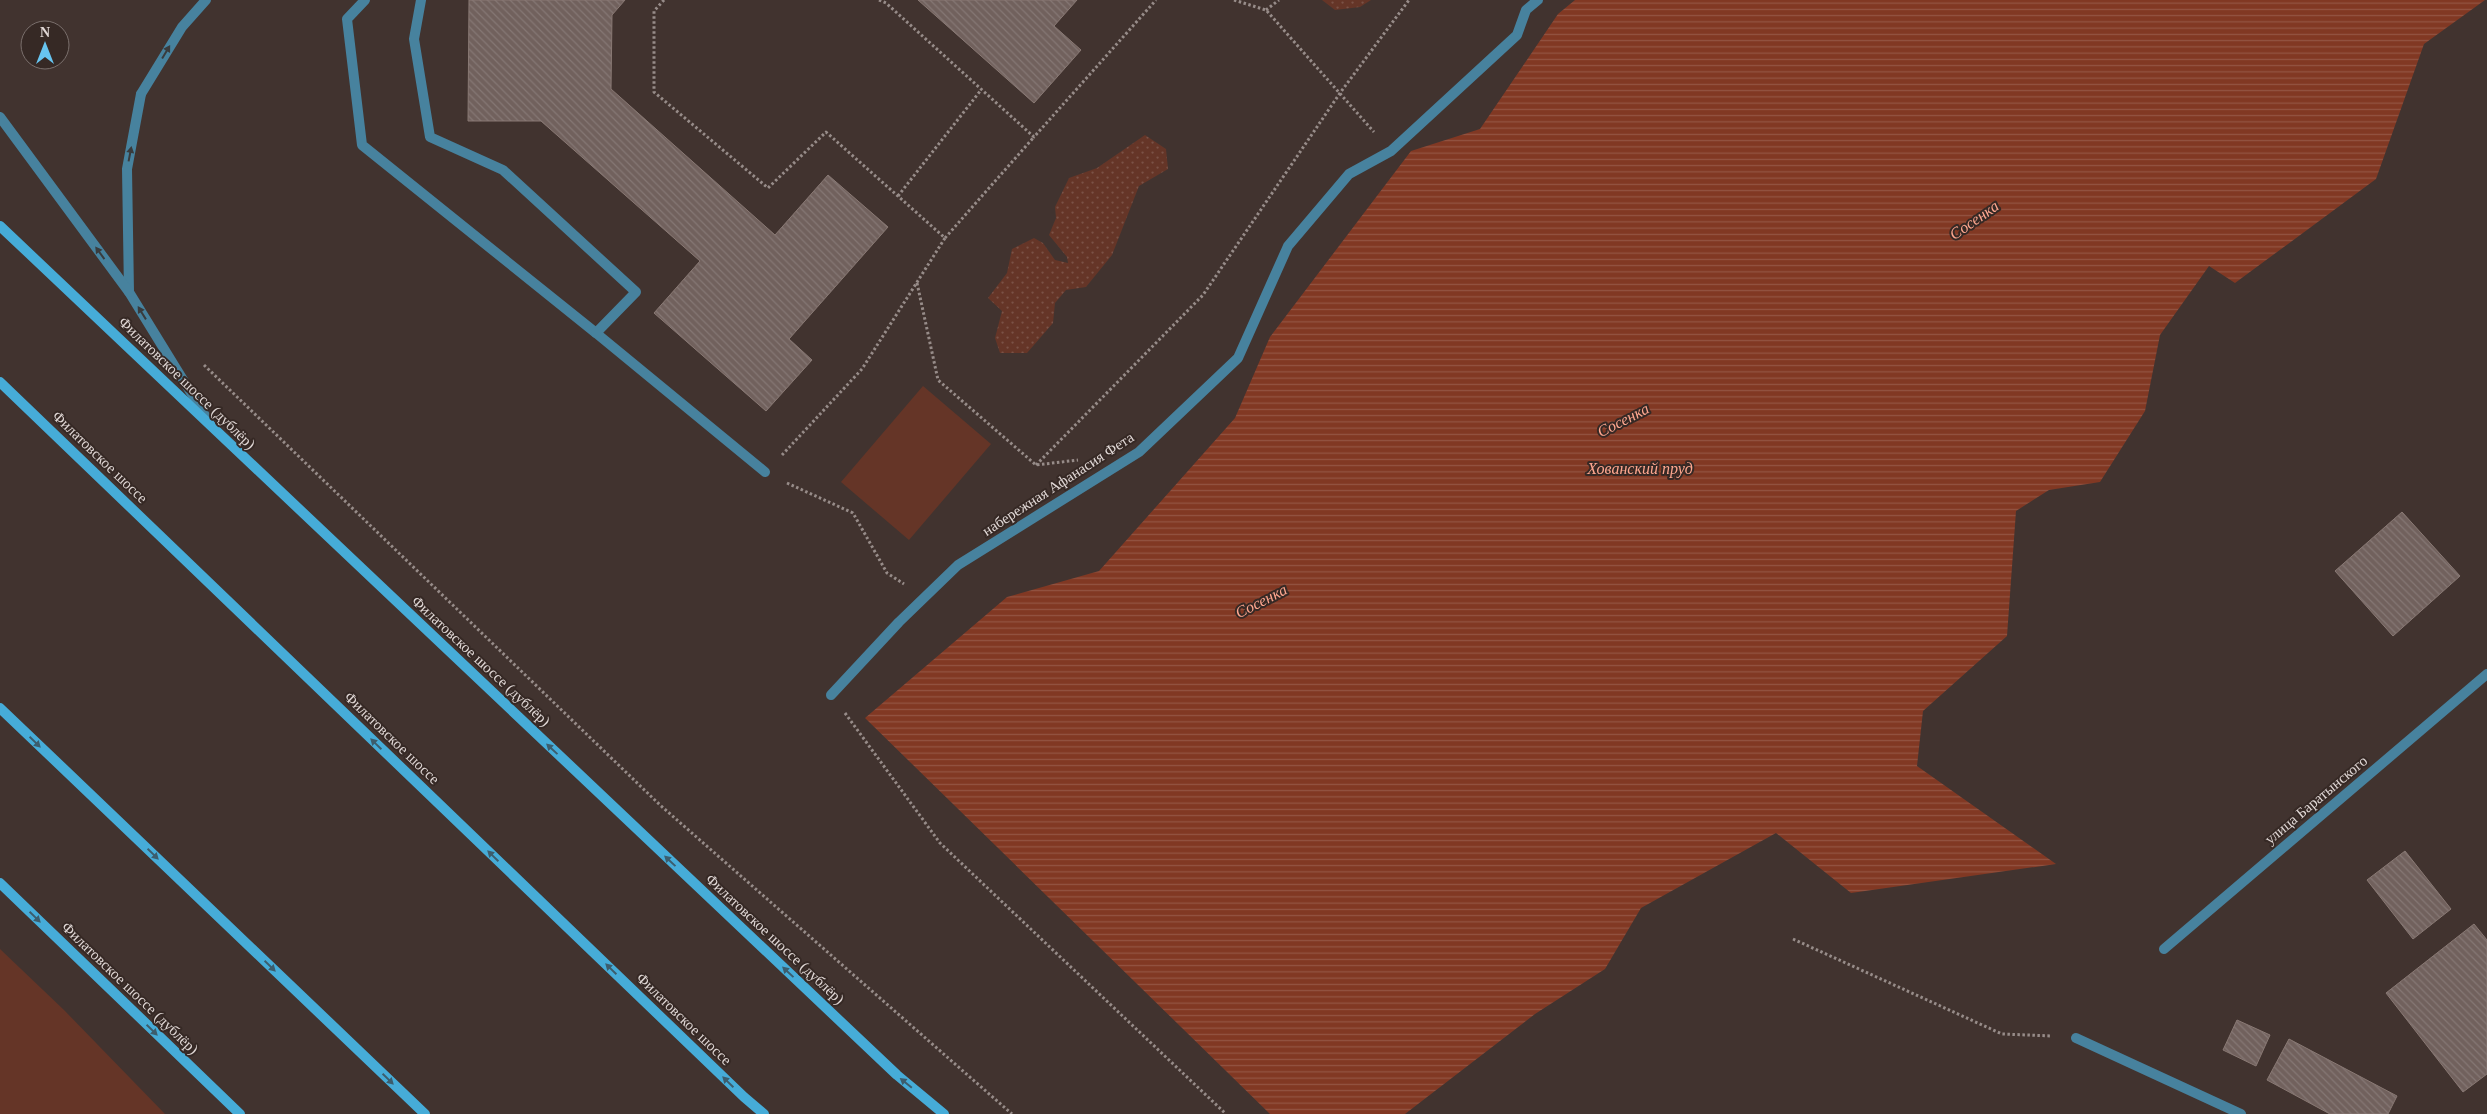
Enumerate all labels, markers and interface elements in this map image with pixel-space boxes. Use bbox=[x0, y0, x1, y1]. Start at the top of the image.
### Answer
north arrow bbox=[20, 20, 70, 70]
text: N bbox=[40, 25, 50, 40]
one-way arrow bbox=[162, 46, 171, 59]
one-way arrow bbox=[126, 147, 134, 162]
water label: Сосенка bbox=[1946, 197, 2002, 243]
one-way arrow bbox=[95, 247, 106, 260]
one-way arrow bbox=[138, 306, 147, 319]
street label: Филатовское шоссе (дублёр) bbox=[115, 314, 258, 453]
water label: Сосенка bbox=[1594, 400, 1652, 440]
street label: Филатовское шоссе bbox=[49, 408, 151, 507]
street label: набережная Афанасия Фета bbox=[979, 429, 1137, 539]
water label: Хованский пруд bbox=[1586, 460, 1693, 478]
water label: Сосенка bbox=[1232, 581, 1290, 621]
street label: Филатовское шоссе (дублёр) bbox=[408, 593, 553, 730]
street label: Филатовское шоссе bbox=[341, 689, 443, 788]
one-way arrow bbox=[29, 736, 41, 748]
one-way arrow bbox=[371, 738, 383, 750]
one-way arrow bbox=[546, 743, 558, 755]
street label: улица Баратынского bbox=[2262, 753, 2370, 847]
one-way arrow bbox=[146, 848, 158, 860]
one-way arrow bbox=[488, 851, 500, 863]
one-way arrow bbox=[664, 855, 676, 867]
street label: Филатовское шоссе (дублёр) bbox=[702, 871, 847, 1008]
one-way arrow bbox=[29, 911, 41, 923]
street label: Филатовское шоссе (дублёр) bbox=[58, 919, 201, 1058]
one-way arrow bbox=[264, 960, 276, 972]
one-way arrow bbox=[605, 963, 617, 975]
one-way arrow bbox=[782, 966, 794, 978]
street label: Филатовское шоссе bbox=[633, 970, 735, 1069]
one-way arrow bbox=[146, 1024, 158, 1036]
one-way arrow bbox=[382, 1073, 394, 1085]
one-way arrow bbox=[722, 1076, 734, 1088]
one-way arrow bbox=[900, 1078, 913, 1089]

